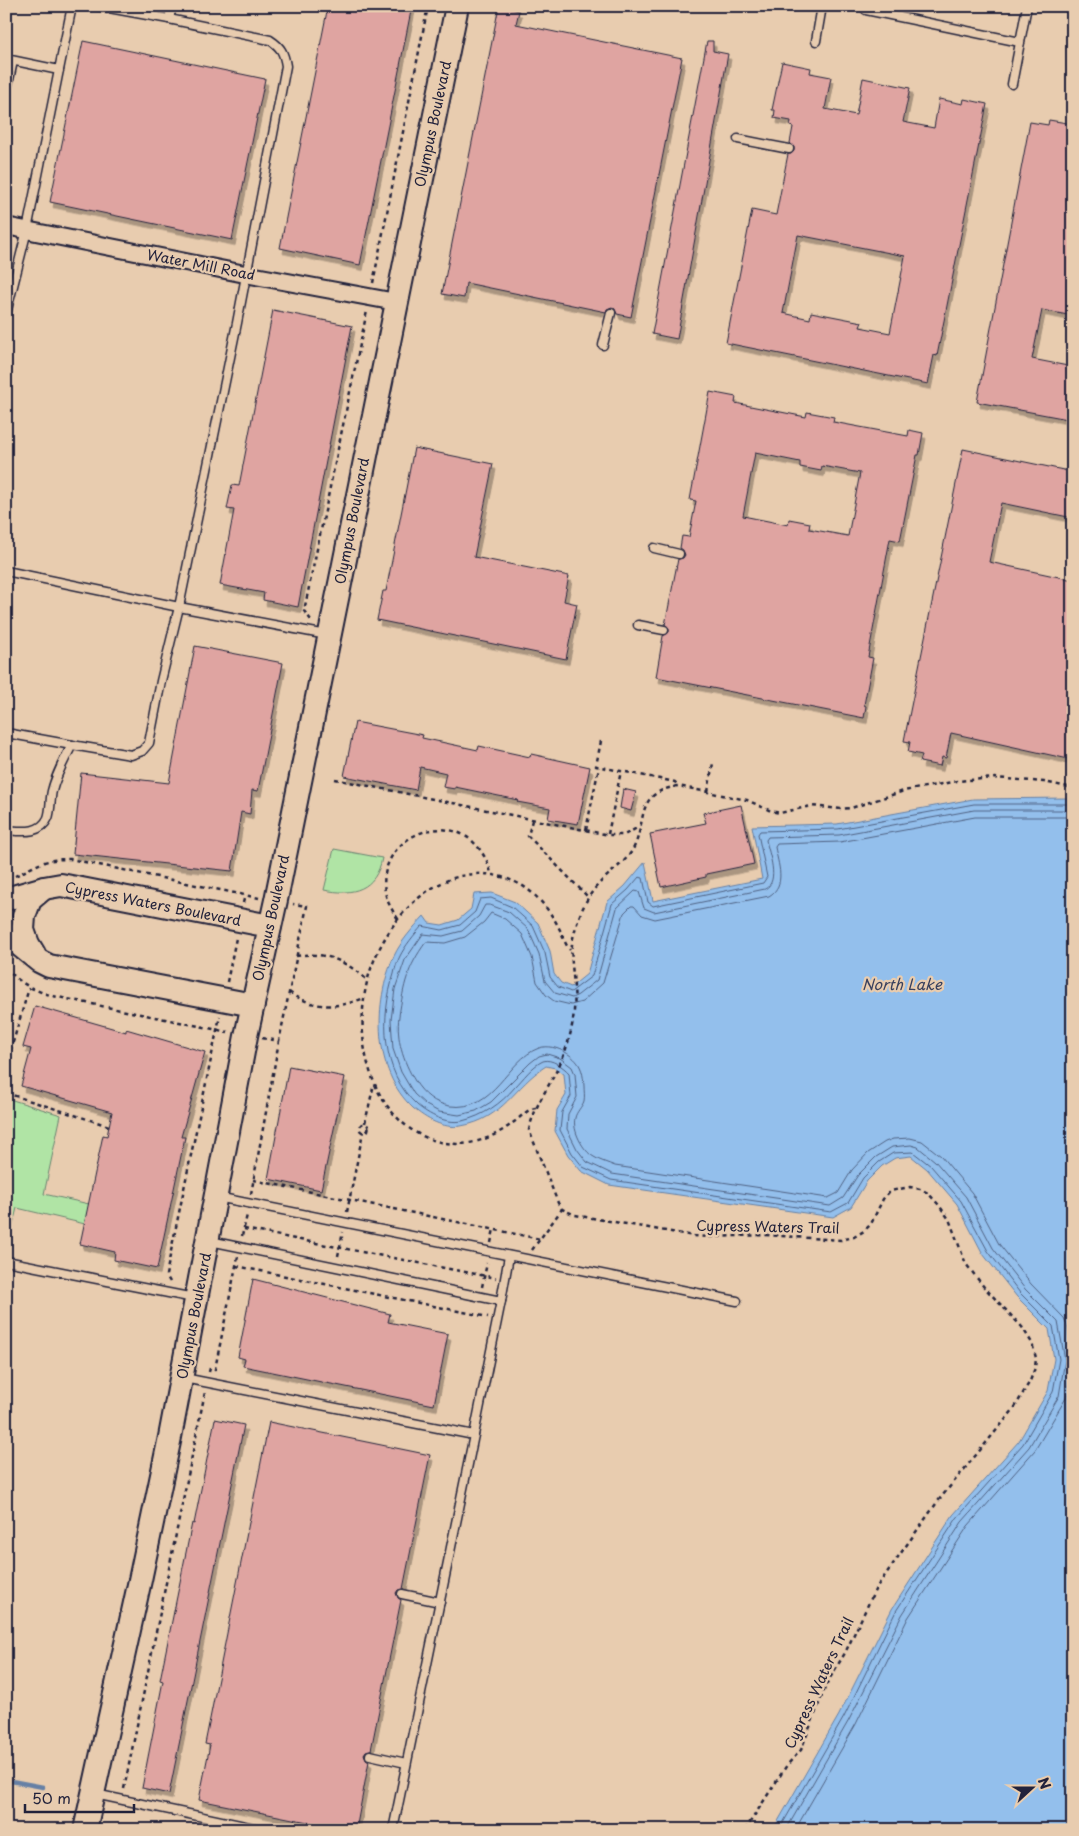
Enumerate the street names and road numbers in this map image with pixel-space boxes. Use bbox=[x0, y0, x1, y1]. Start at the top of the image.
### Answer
street label: Olympus Boulevard bbox=[409, 58, 456, 189]
street label: Water Mill Road bbox=[145, 244, 257, 285]
street label: Olympus Boulevard bbox=[329, 455, 374, 586]
street label: Olympus Boulevard bbox=[247, 852, 294, 983]
street label: Cypress Waters Boulevard bbox=[63, 876, 243, 931]
street label: Cypress Waters Trail bbox=[696, 1215, 840, 1238]
street label: Olympus Boulevard bbox=[171, 1250, 216, 1381]
street label: Cypress Waters Trail bbox=[779, 1613, 858, 1752]

